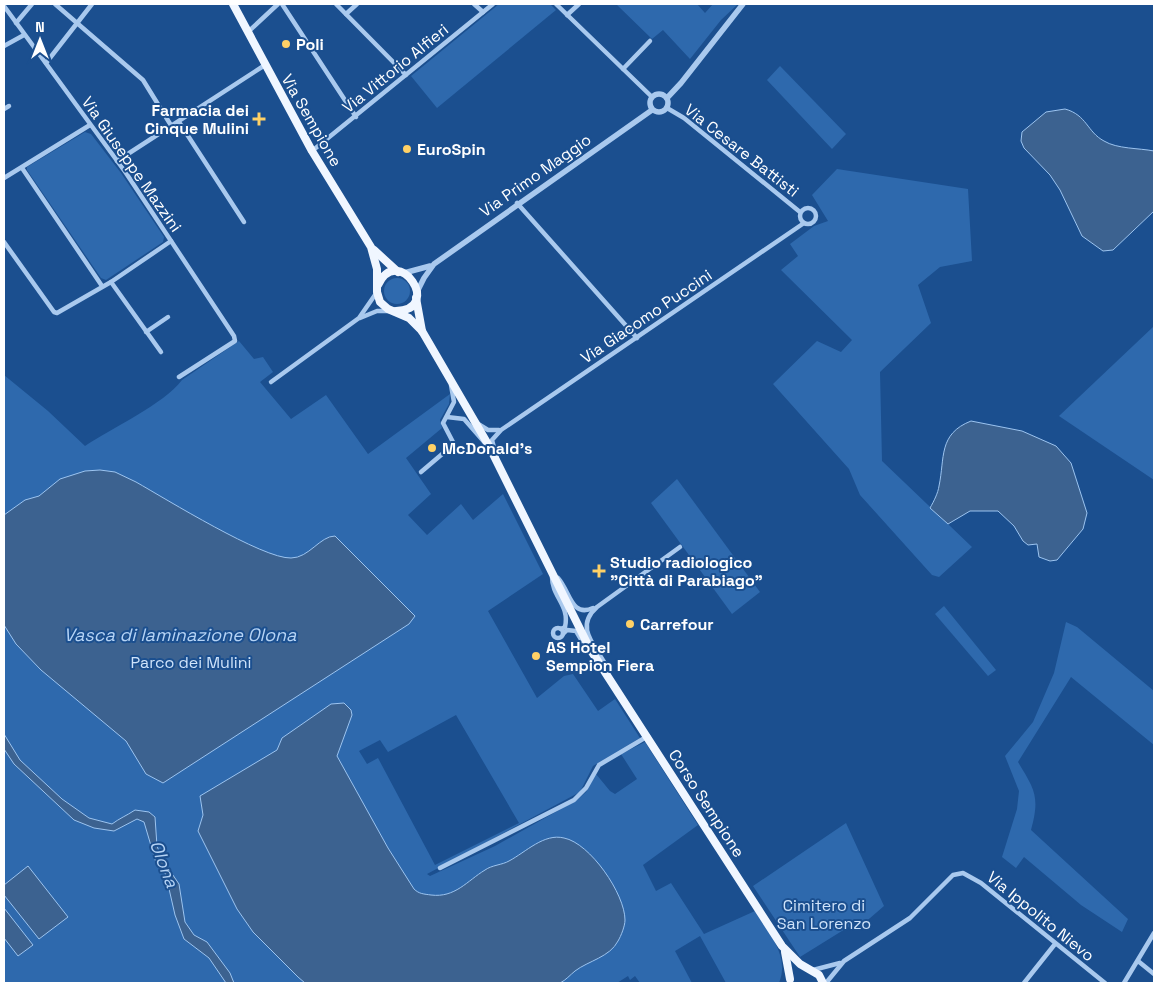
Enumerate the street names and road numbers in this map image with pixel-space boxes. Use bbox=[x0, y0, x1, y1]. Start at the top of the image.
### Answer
street label: Via Vittorio Alfieri bbox=[338, 19, 453, 118]
street label: Via Sempione bbox=[277, 70, 347, 170]
street label: Via Giuseppe Mazzini bbox=[77, 92, 186, 236]
street label: Via Cesare Battisti bbox=[680, 99, 803, 202]
street label: Via Primo Maggio bbox=[475, 129, 595, 222]
street label: Via Giacomo Puccini bbox=[577, 265, 716, 368]
street label: Corso Sempione bbox=[664, 745, 749, 861]
street label: Via Ippolito Nievo bbox=[983, 867, 1099, 966]

